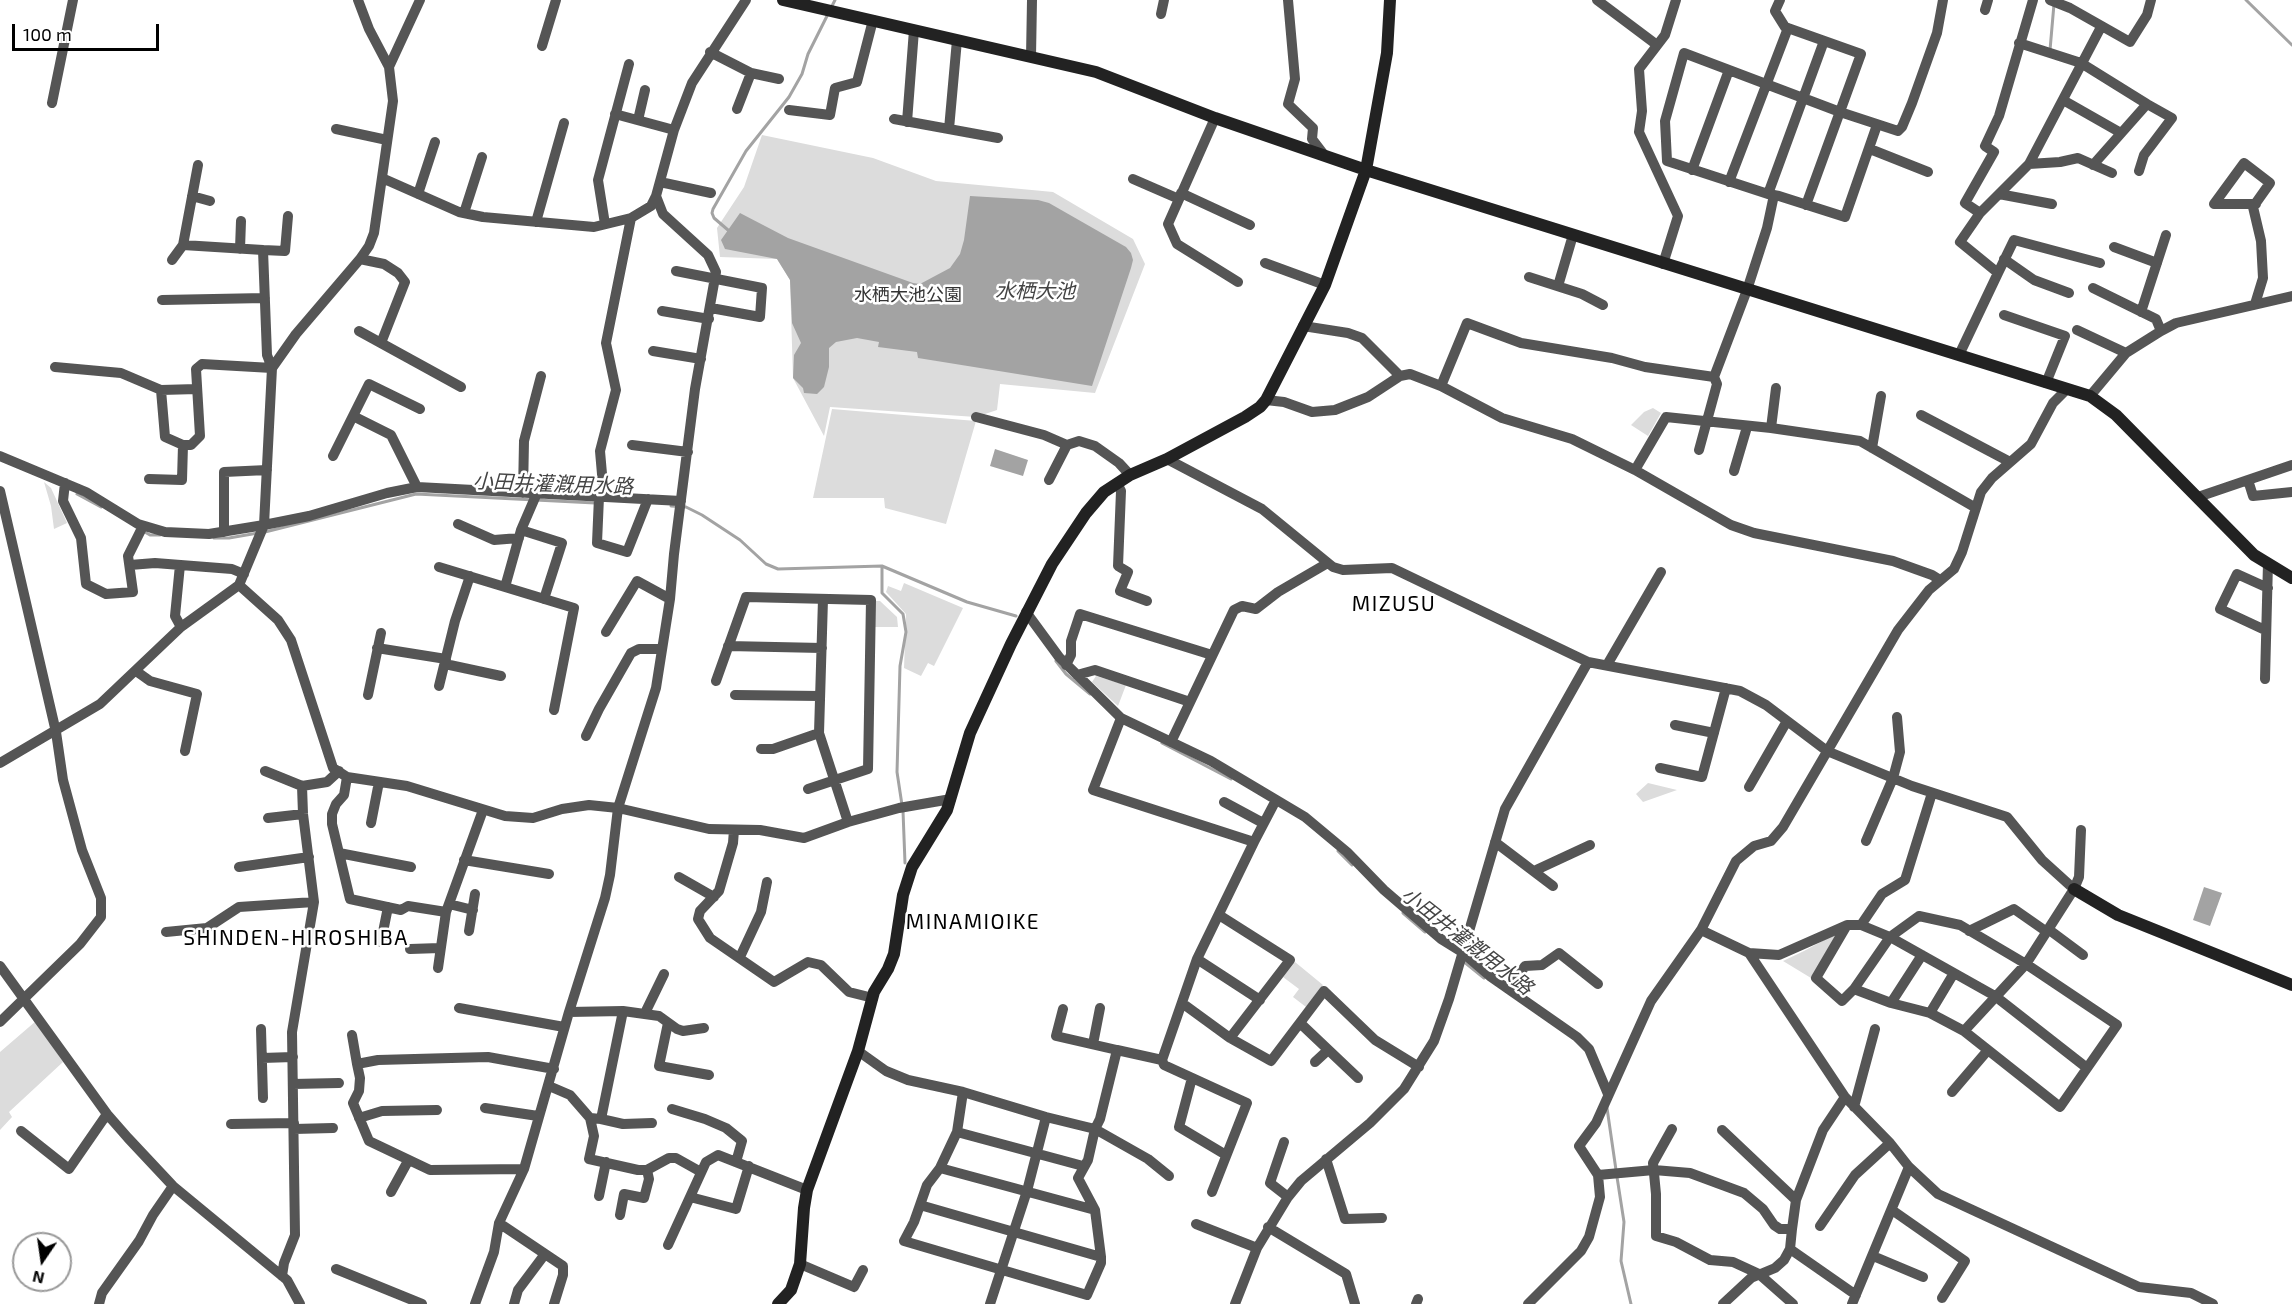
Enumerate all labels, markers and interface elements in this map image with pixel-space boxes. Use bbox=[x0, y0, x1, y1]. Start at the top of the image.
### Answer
scale bar bbox=[15, 12, 162, 50]
text: 100 m bbox=[23, 23, 72, 45]
water label: 水栖大池 bbox=[995, 279, 1075, 303]
park label: 水栖大池公園 bbox=[854, 284, 962, 306]
water label: 小田井灌漑用水路 bbox=[473, 469, 633, 499]
district label: MIZUSU bbox=[1352, 591, 1436, 617]
water label: 小田井灌漑用水路 bbox=[1397, 882, 1537, 1000]
district label: MINAMIOIKE bbox=[906, 909, 1040, 935]
district label: SHINDEN-HIROSHIBA bbox=[183, 925, 409, 951]
north arrow bbox=[12, 1232, 72, 1292]
text: N bbox=[31, 1268, 46, 1289]

